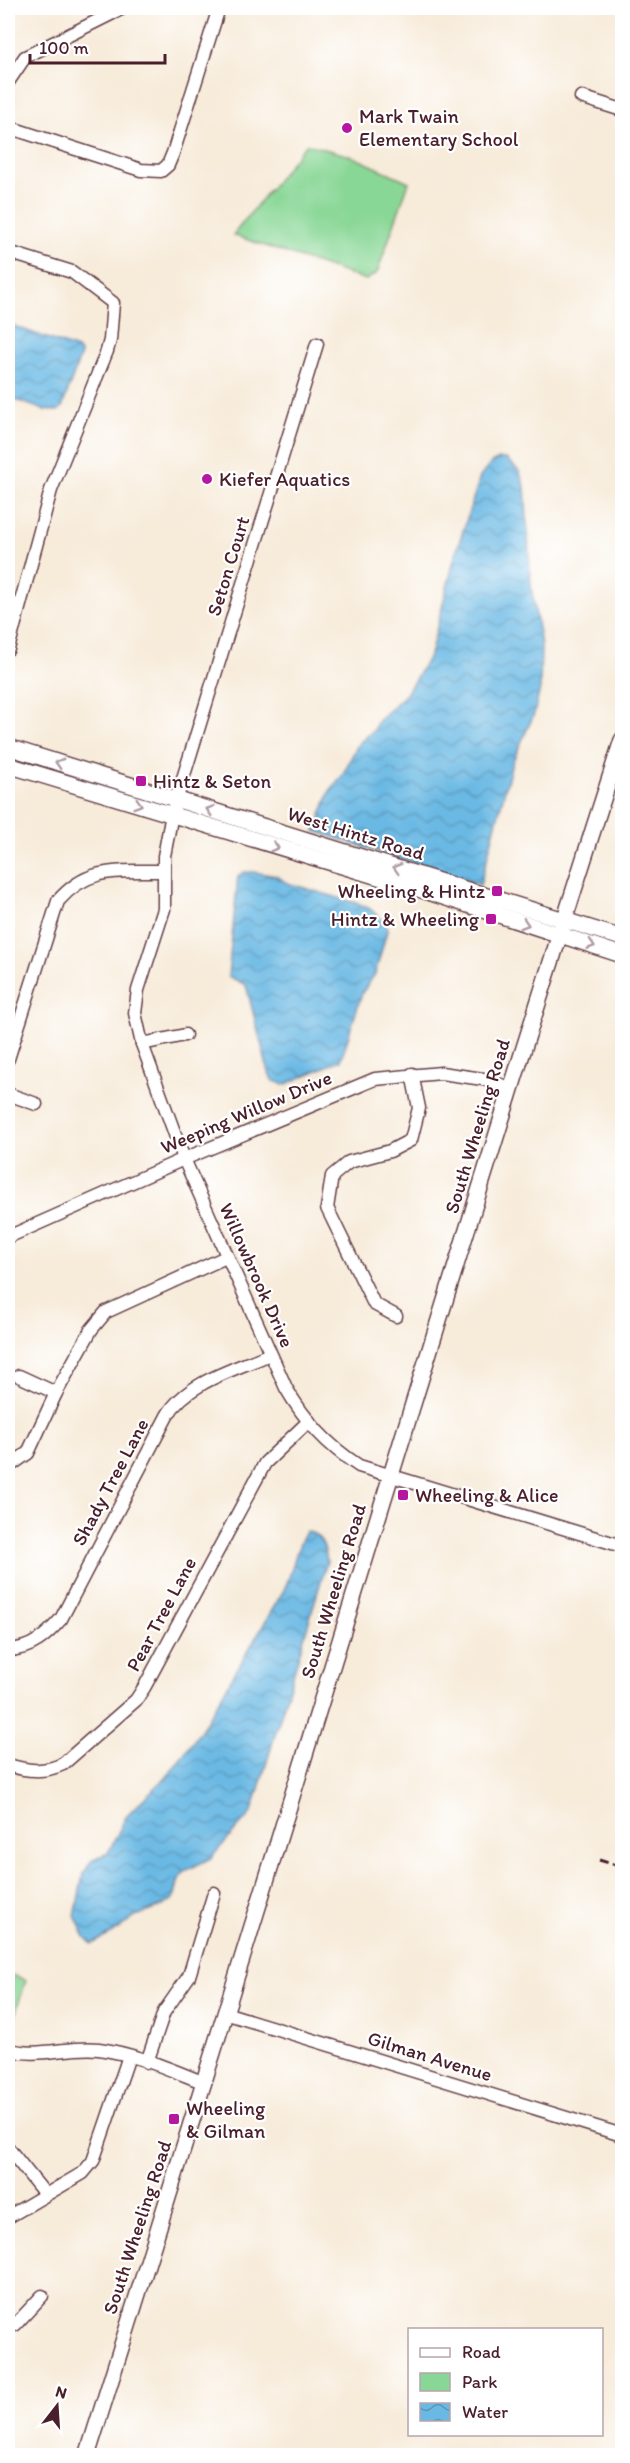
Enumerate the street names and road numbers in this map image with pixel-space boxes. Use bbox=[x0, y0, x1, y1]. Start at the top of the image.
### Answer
street label: Seton Court bbox=[201, 513, 255, 619]
street label: West Hintz Road bbox=[285, 801, 428, 865]
street label: South Wheeling Road bbox=[439, 1036, 515, 1216]
street label: Weeping Willow Drive bbox=[157, 1065, 335, 1159]
street label: Willowbrook Drive bbox=[214, 1199, 300, 1351]
street label: Shady Tree Lane bbox=[66, 1414, 154, 1550]
street label: South Wheeling Road bbox=[295, 1501, 371, 1681]
street label: Pear Tree Lane bbox=[121, 1553, 201, 1675]
street label: Gilman Avenue bbox=[365, 2026, 495, 2086]
street label: South Wheeling Road bbox=[98, 2137, 176, 2317]

